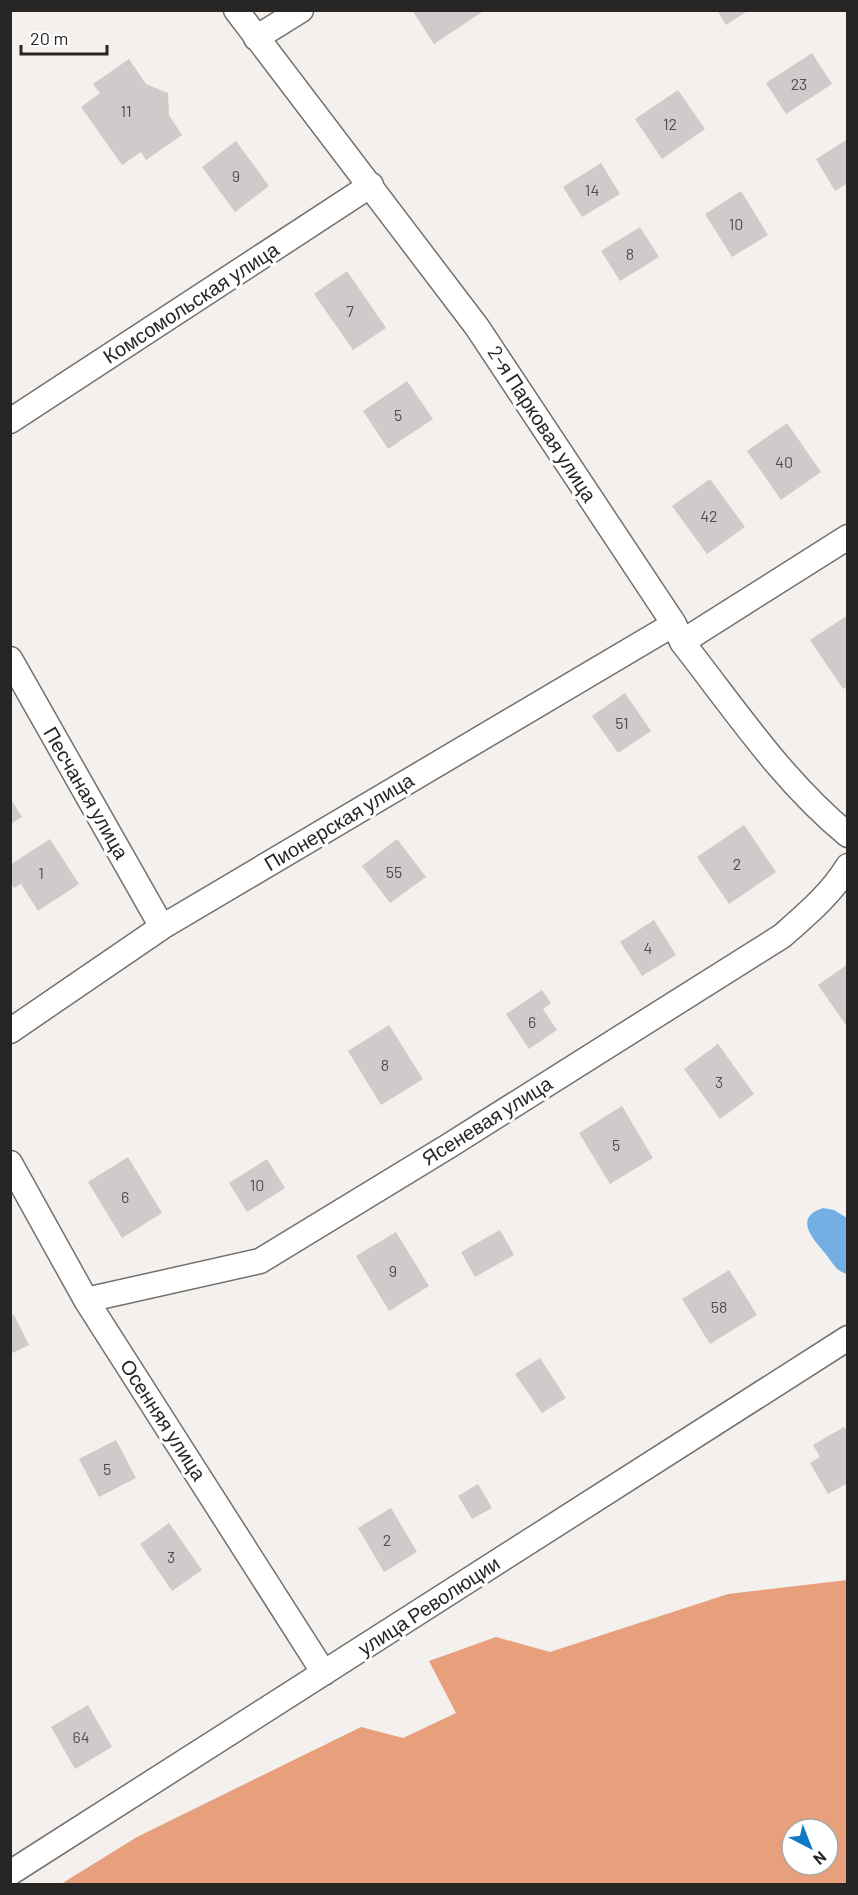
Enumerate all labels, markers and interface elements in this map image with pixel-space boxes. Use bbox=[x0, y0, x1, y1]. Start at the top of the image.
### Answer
scale bar bbox=[21, 18, 106, 56]
text: 20 m bbox=[30, 27, 68, 49]
house number: 23 bbox=[791, 74, 807, 93]
house number: 11 bbox=[120, 101, 132, 120]
house number: 12 bbox=[663, 114, 677, 133]
house number: 9 bbox=[232, 166, 240, 185]
house number: 14 bbox=[585, 180, 599, 199]
house number: 10 bbox=[729, 214, 743, 233]
street label: Комсомольская улица bbox=[98, 236, 283, 368]
house number: 8 bbox=[626, 244, 634, 263]
house number: 7 bbox=[346, 301, 354, 320]
street label: 2-я Парковая улица bbox=[483, 341, 603, 507]
house number: 5 bbox=[394, 405, 402, 424]
house number: 40 bbox=[775, 452, 793, 471]
house number: 42 bbox=[700, 506, 718, 525]
house number: 51 bbox=[615, 713, 629, 732]
street label: Песчаная улица bbox=[39, 722, 135, 864]
street label: Пионерская улица bbox=[259, 767, 418, 875]
house number: 2 bbox=[733, 854, 741, 873]
house number: 55 bbox=[386, 862, 402, 881]
house number: 1 bbox=[38, 863, 44, 882]
house number: 4 bbox=[644, 938, 652, 957]
house number: 6 bbox=[528, 1012, 536, 1031]
house number: 8 bbox=[381, 1055, 389, 1074]
street label: Ясеневая улица bbox=[417, 1070, 557, 1170]
house number: 3 bbox=[715, 1072, 723, 1091]
house number: 5 bbox=[612, 1135, 620, 1154]
house number: 10 bbox=[250, 1175, 264, 1194]
house number: 6 bbox=[121, 1187, 129, 1206]
house number: 9 bbox=[389, 1261, 397, 1280]
house number: 58 bbox=[711, 1297, 727, 1316]
street label: Осенняя улица bbox=[116, 1354, 212, 1485]
house number: 5 bbox=[103, 1459, 111, 1478]
house number: 2 bbox=[383, 1530, 391, 1549]
house number: 3 bbox=[167, 1547, 175, 1566]
street label: улица Революции bbox=[353, 1550, 504, 1660]
house number: 64 bbox=[72, 1727, 90, 1746]
north arrow bbox=[780, 1817, 840, 1877]
text: N bbox=[810, 1848, 831, 1869]

